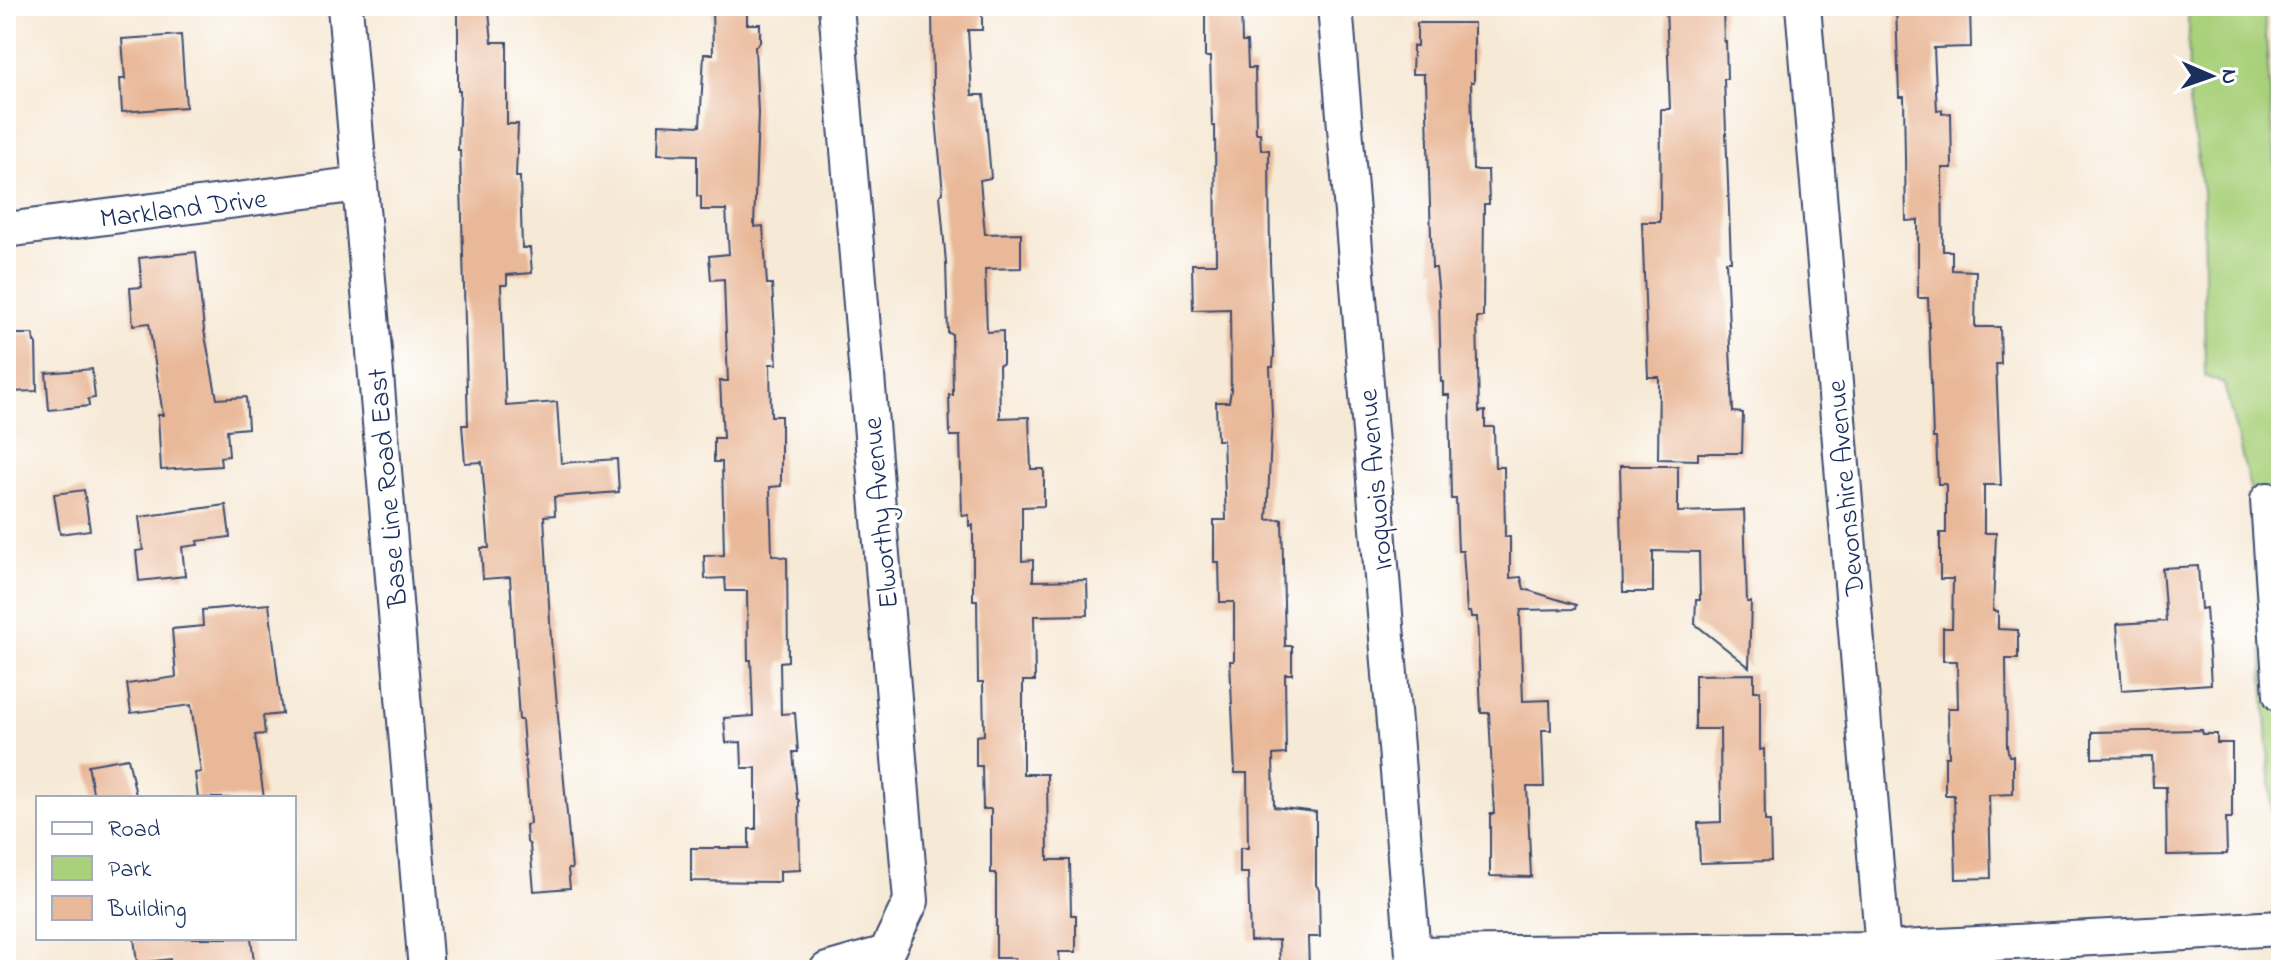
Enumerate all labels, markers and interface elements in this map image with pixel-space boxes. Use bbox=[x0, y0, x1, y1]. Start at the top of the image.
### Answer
north arrow bbox=[2171, 36, 2251, 116]
text: N bbox=[2212, 69, 2244, 85]
street label: Markland Drive bbox=[98, 180, 270, 241]
street label: Base Line Road East bbox=[359, 366, 420, 610]
street label: Devonshire Avenue bbox=[1818, 377, 1877, 598]
street label: Iroquois Avenue bbox=[1349, 387, 1406, 572]
street label: Elworthy Avenue bbox=[854, 415, 911, 610]
legend bbox=[36, 796, 296, 940]
text: Road bbox=[108, 813, 161, 848]
text: Park bbox=[108, 853, 152, 888]
text: Building bbox=[107, 893, 187, 928]

